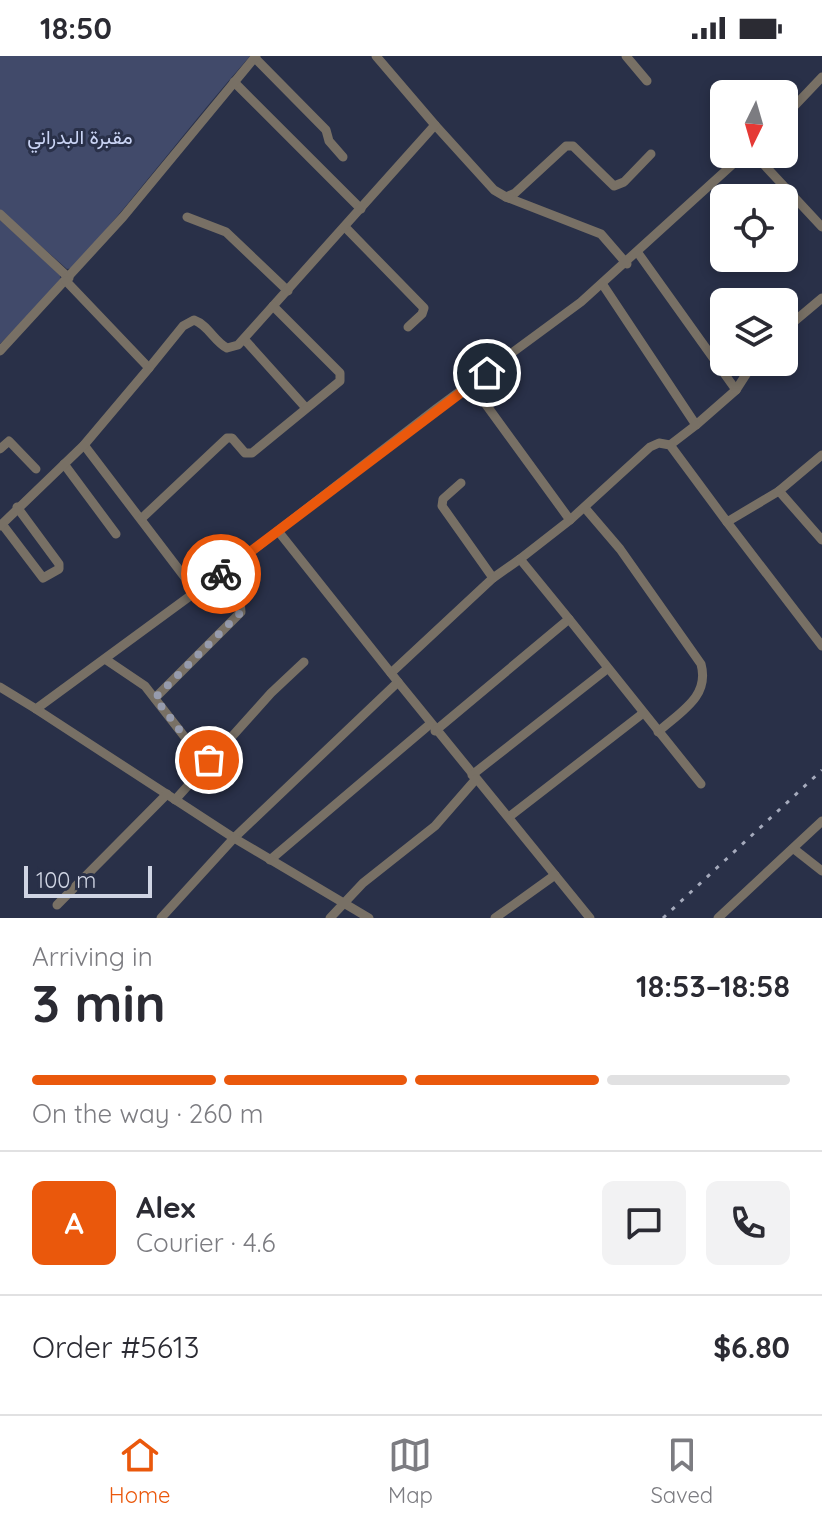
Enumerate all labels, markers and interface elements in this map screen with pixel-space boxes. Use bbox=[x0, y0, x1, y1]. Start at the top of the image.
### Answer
text: 18:50 bbox=[40, 9, 112, 47]
north arrow bbox=[710, 80, 798, 168]
map controls bbox=[710, 80, 798, 376]
park label: مقبرة البدراني bbox=[27, 124, 133, 154]
button: locate bbox=[710, 184, 798, 272]
button: layers bbox=[710, 288, 798, 376]
pin bbox=[453, 339, 521, 407]
icon: home bbox=[465, 351, 509, 395]
courier bbox=[181, 534, 261, 614]
icon: bike bbox=[199, 552, 243, 596]
pin bbox=[175, 726, 243, 794]
icon: bag bbox=[187, 738, 231, 782]
scale bar bbox=[24, 862, 152, 898]
text: 100 m bbox=[36, 866, 96, 894]
text: Arriving in bbox=[32, 940, 153, 973]
text: 18:53–18:58 bbox=[636, 967, 790, 1005]
text: 3 min bbox=[32, 970, 166, 1035]
text: On the way · 260 m bbox=[32, 1097, 264, 1130]
button: chat bbox=[602, 1181, 686, 1265]
button: phone bbox=[706, 1181, 790, 1265]
text: Alex bbox=[136, 1188, 195, 1226]
text: A bbox=[64, 1204, 84, 1242]
text: Courier · 4.6 bbox=[136, 1226, 275, 1259]
text: Order #5613 bbox=[32, 1328, 200, 1366]
text: $6.80 bbox=[713, 1328, 790, 1366]
tab: Home bbox=[109, 1433, 170, 1509]
tab: Map bbox=[388, 1433, 433, 1509]
tab: Saved bbox=[650, 1433, 713, 1509]

